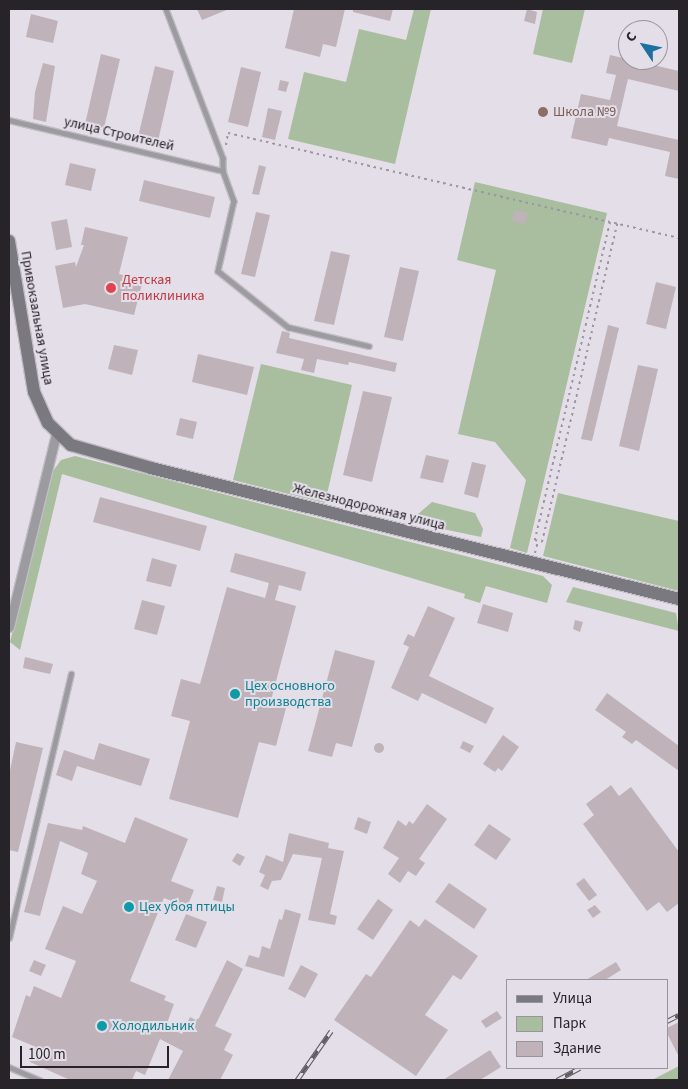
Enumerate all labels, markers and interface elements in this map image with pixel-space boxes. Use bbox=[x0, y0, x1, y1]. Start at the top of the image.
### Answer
north arrow bbox=[618, 20, 668, 70]
text: С bbox=[621, 28, 642, 46]
place label: Школа №9 bbox=[553, 104, 616, 120]
marker: Школа №9 bbox=[537, 106, 549, 118]
street label: улица Строителей bbox=[62, 113, 176, 155]
street label: Привокзальная улица bbox=[17, 250, 57, 386]
place label: Детская поликлиника bbox=[122, 272, 205, 304]
marker: Детская поликлиника bbox=[104, 281, 118, 295]
street label: Железнодорожная улица bbox=[291, 480, 447, 534]
place label: Цех основного производства bbox=[245, 678, 335, 710]
marker: Цех основного производства bbox=[229, 688, 241, 700]
place label: Цех убоя птицы bbox=[139, 899, 235, 915]
marker: Цех убоя птицы bbox=[123, 901, 135, 913]
legend bbox=[506, 979, 668, 1069]
text: Улица bbox=[553, 988, 592, 1009]
text: Парк bbox=[553, 1013, 586, 1034]
place label: Холодильник bbox=[112, 1018, 194, 1034]
marker: Холодильник bbox=[96, 1020, 108, 1032]
scale bar bbox=[22, 1036, 171, 1068]
text: Здание bbox=[553, 1038, 601, 1059]
text: 100 m bbox=[28, 1044, 66, 1065]

